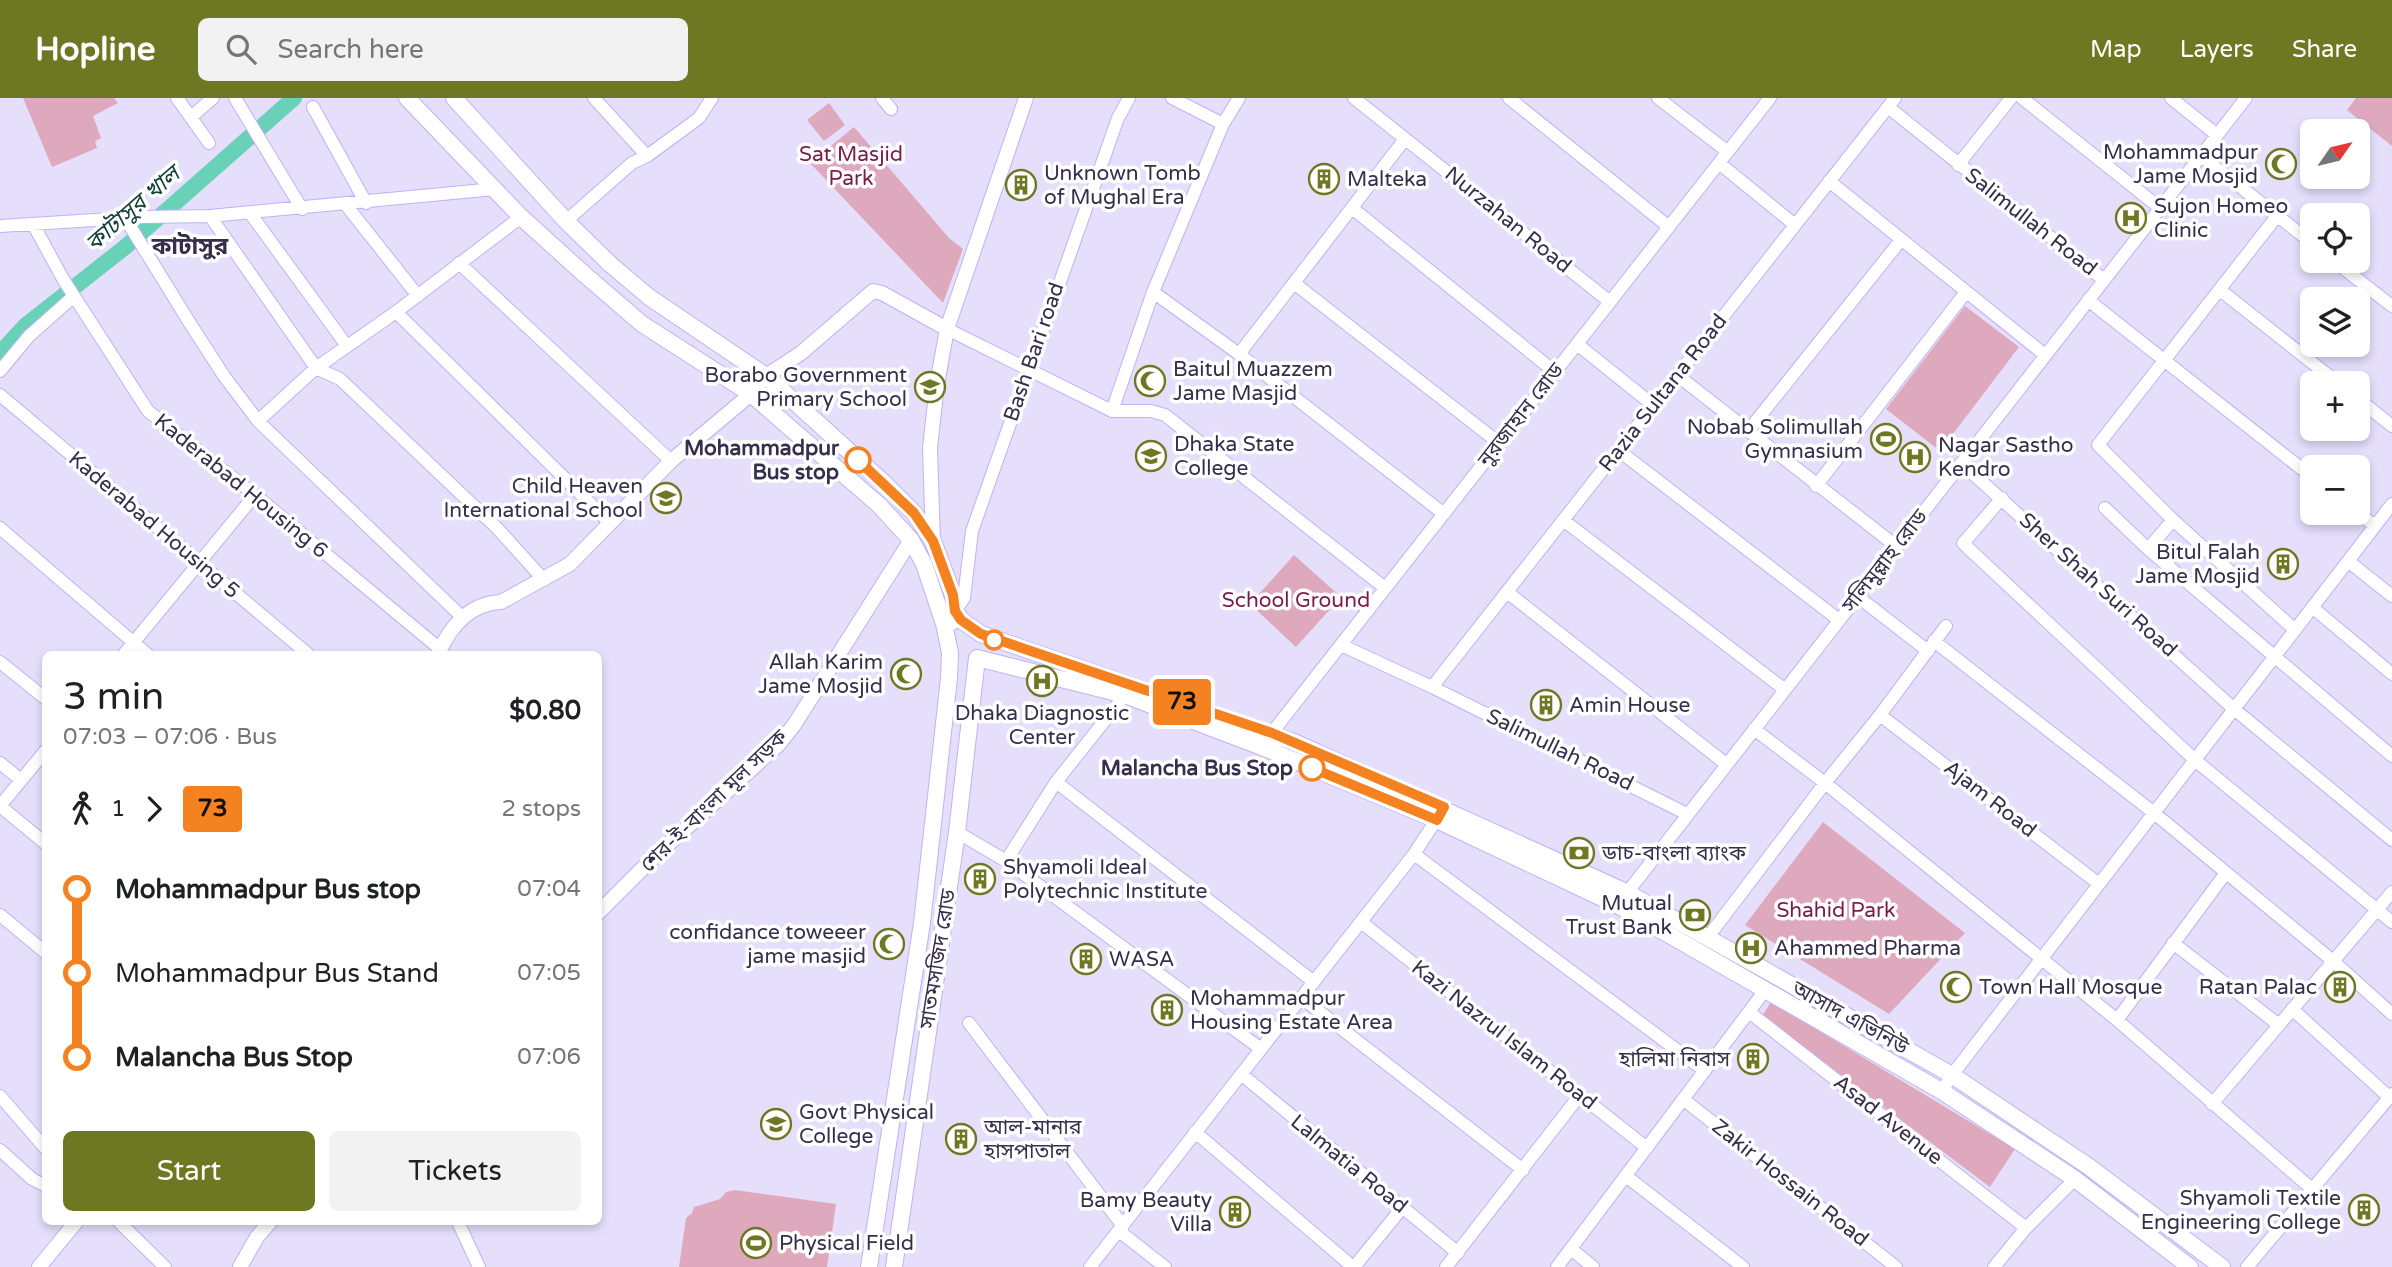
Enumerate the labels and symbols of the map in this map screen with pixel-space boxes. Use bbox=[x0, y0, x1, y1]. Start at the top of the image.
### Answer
north arrow bbox=[2300, 119, 2370, 189]
place label: Mohammadpur Jame Mosjid bbox=[2103, 140, 2258, 189]
park label: Sat Masjid Park bbox=[799, 142, 903, 191]
mosque icon: Mohammadpur Jame Mosjid bbox=[2264, 147, 2298, 181]
water label: কাটাসুর খাল bbox=[80, 158, 189, 257]
place label: Unknown Tomb of Mughal Era bbox=[1044, 161, 1201, 210]
street label: Nurzahan Road bbox=[1440, 161, 1576, 279]
building icon: Malteka bbox=[1307, 162, 1341, 196]
street label: Salimullah Road bbox=[1960, 163, 2102, 281]
place label: Malteka bbox=[1347, 167, 1427, 192]
building icon: Unknown Tomb of Mughal Era bbox=[1004, 168, 1038, 202]
place label: Sujon Homeo Clinic bbox=[2154, 194, 2288, 243]
hospital icon: Sujon Homeo Clinic bbox=[2114, 201, 2148, 235]
district label: কাটাসুর bbox=[151, 232, 229, 261]
street label: Bash Bari road bbox=[999, 279, 1069, 425]
street label: Razia Sultana Road bbox=[1594, 309, 1732, 477]
place label: Baitul Muazzem Jame Masjid bbox=[1173, 357, 1333, 406]
street label: নুরজাহান রোড bbox=[1472, 357, 1570, 472]
place label: Borabo Government Primary School bbox=[705, 363, 907, 412]
mosque icon: Baitul Muazzem Jame Masjid bbox=[1133, 364, 1167, 398]
school or university icon: Borabo Government Primary School bbox=[913, 370, 947, 404]
street label: Kaderabad Housing 6 bbox=[149, 408, 333, 564]
place label: Nobab Solimullah Gymnasium bbox=[1687, 415, 1863, 464]
sports icon: Nobab Solimullah Gymnasium bbox=[1869, 422, 1903, 456]
place label: Dhaka State College bbox=[1174, 432, 1295, 481]
place label: Nagar Sastho Kendro bbox=[1938, 433, 2074, 482]
place label: Mohammadpur Bus stop bbox=[684, 436, 840, 485]
school or university icon: Dhaka State College bbox=[1134, 439, 1168, 473]
hospital icon: Nagar Sastho Kendro bbox=[1898, 440, 1932, 474]
street label: Kaderabad Housing 5 bbox=[63, 446, 245, 604]
marker: Mohammadpur Bus stop bbox=[845, 447, 871, 473]
place label: Child Heaven International School bbox=[444, 474, 643, 523]
school or university icon: Child Heaven International School bbox=[649, 481, 683, 515]
street label: সলিমুল্লাহ রোড bbox=[1836, 504, 1934, 618]
street label: Sher Shah Suri Road bbox=[2014, 508, 2182, 662]
place label: Bitul Falah Jame Mosjid bbox=[2135, 540, 2260, 589]
building icon: Bitul Falah Jame Mosjid bbox=[2266, 547, 2300, 581]
park label: School Ground bbox=[1222, 588, 1370, 613]
unlabelled marker bbox=[984, 630, 1004, 650]
place label: Allah Karim Jame Mosjid bbox=[758, 650, 883, 699]
mosque icon: Allah Karim Jame Mosjid bbox=[889, 657, 923, 691]
hospital icon: Dhaka Diagnostic Center bbox=[1025, 664, 1059, 698]
line badge: 73 bbox=[1150, 679, 1214, 725]
building icon: Amin House bbox=[1529, 688, 1563, 722]
place label: Amin House bbox=[1569, 693, 1690, 718]
place label: Dhaka Diagnostic Center bbox=[955, 701, 1129, 750]
street label: Salimullah Road bbox=[1482, 704, 1638, 796]
street label: শের-ই-বাংলা মূল সড়ক bbox=[635, 724, 793, 877]
marker: Malancha Bus Stop bbox=[1299, 755, 1325, 781]
street label: Ajam Road bbox=[1939, 755, 2041, 843]
place label: Malancha Bus Stop bbox=[1101, 756, 1293, 781]
bank icon: ডাচ-বাংলা ব্যাংক bbox=[1562, 836, 1596, 870]
place label: ডাচ-বাংলা ব্যাংক bbox=[1601, 841, 1747, 866]
place label: Shyamoli Ideal Polytechnic Institute bbox=[1003, 855, 1207, 904]
building icon: Shyamoli Ideal Polytechnic Institute bbox=[963, 862, 997, 896]
street label: সাতমসজিদ রোড bbox=[914, 886, 962, 1032]
place label: Mutual Trust Bank bbox=[1566, 891, 1672, 940]
bank icon: Mutual Trust Bank bbox=[1678, 898, 1712, 932]
park label: Shahid Park bbox=[1777, 898, 1895, 923]
place label: confidance toweeer jame masjid bbox=[669, 920, 866, 969]
mosque icon: confidance toweeer jame masjid bbox=[872, 927, 906, 961]
hospital icon: Ahammed Pharma bbox=[1734, 931, 1768, 965]
place label: Ahammed Pharma bbox=[1774, 936, 1961, 961]
building icon: WASA bbox=[1069, 942, 1103, 976]
place label: WASA bbox=[1109, 947, 1175, 972]
street label: Kazi Nazrul Islam Road bbox=[1406, 955, 1602, 1115]
mosque icon: Town Hall Mosque bbox=[1939, 970, 1973, 1004]
building icon: Ratan Palac bbox=[2323, 970, 2357, 1004]
street label: আসাদ এভিনিউ bbox=[1787, 975, 1913, 1061]
place label: Town Hall Mosque bbox=[1979, 975, 2162, 1000]
place label: Ratan Palac bbox=[2199, 975, 2317, 1000]
place label: Mohammadpur Housing Estate Area bbox=[1190, 986, 1393, 1035]
building icon: Mohammadpur Housing Estate Area bbox=[1150, 993, 1184, 1027]
building icon: হালিমা নিবাস bbox=[1736, 1042, 1770, 1076]
place label: হালিমা নিবাস bbox=[1618, 1047, 1731, 1072]
street label: Asad Avenue bbox=[1829, 1070, 1948, 1170]
place label: Govt Physical College bbox=[799, 1100, 934, 1149]
school or university icon: Govt Physical College bbox=[759, 1107, 793, 1141]
street label: Lalmatia Road bbox=[1285, 1109, 1413, 1219]
street label: Zakir Hossain Road bbox=[1707, 1114, 1873, 1252]
place label: আল-মানার হাসপাতাল bbox=[983, 1115, 1082, 1164]
building icon: আল-মানার হাসপাতাল bbox=[944, 1122, 978, 1156]
place label: Shyamoli Textile Engineering College bbox=[2141, 1186, 2341, 1235]
place label: Bamy Beauty Villa bbox=[1080, 1188, 1212, 1237]
building icon: Shyamoli Textile Engineering College bbox=[2347, 1193, 2381, 1227]
building icon: Bamy Beauty Villa bbox=[1218, 1195, 1252, 1229]
sports icon: Physical Field bbox=[739, 1226, 773, 1260]
place label: Physical Field bbox=[779, 1231, 914, 1256]

